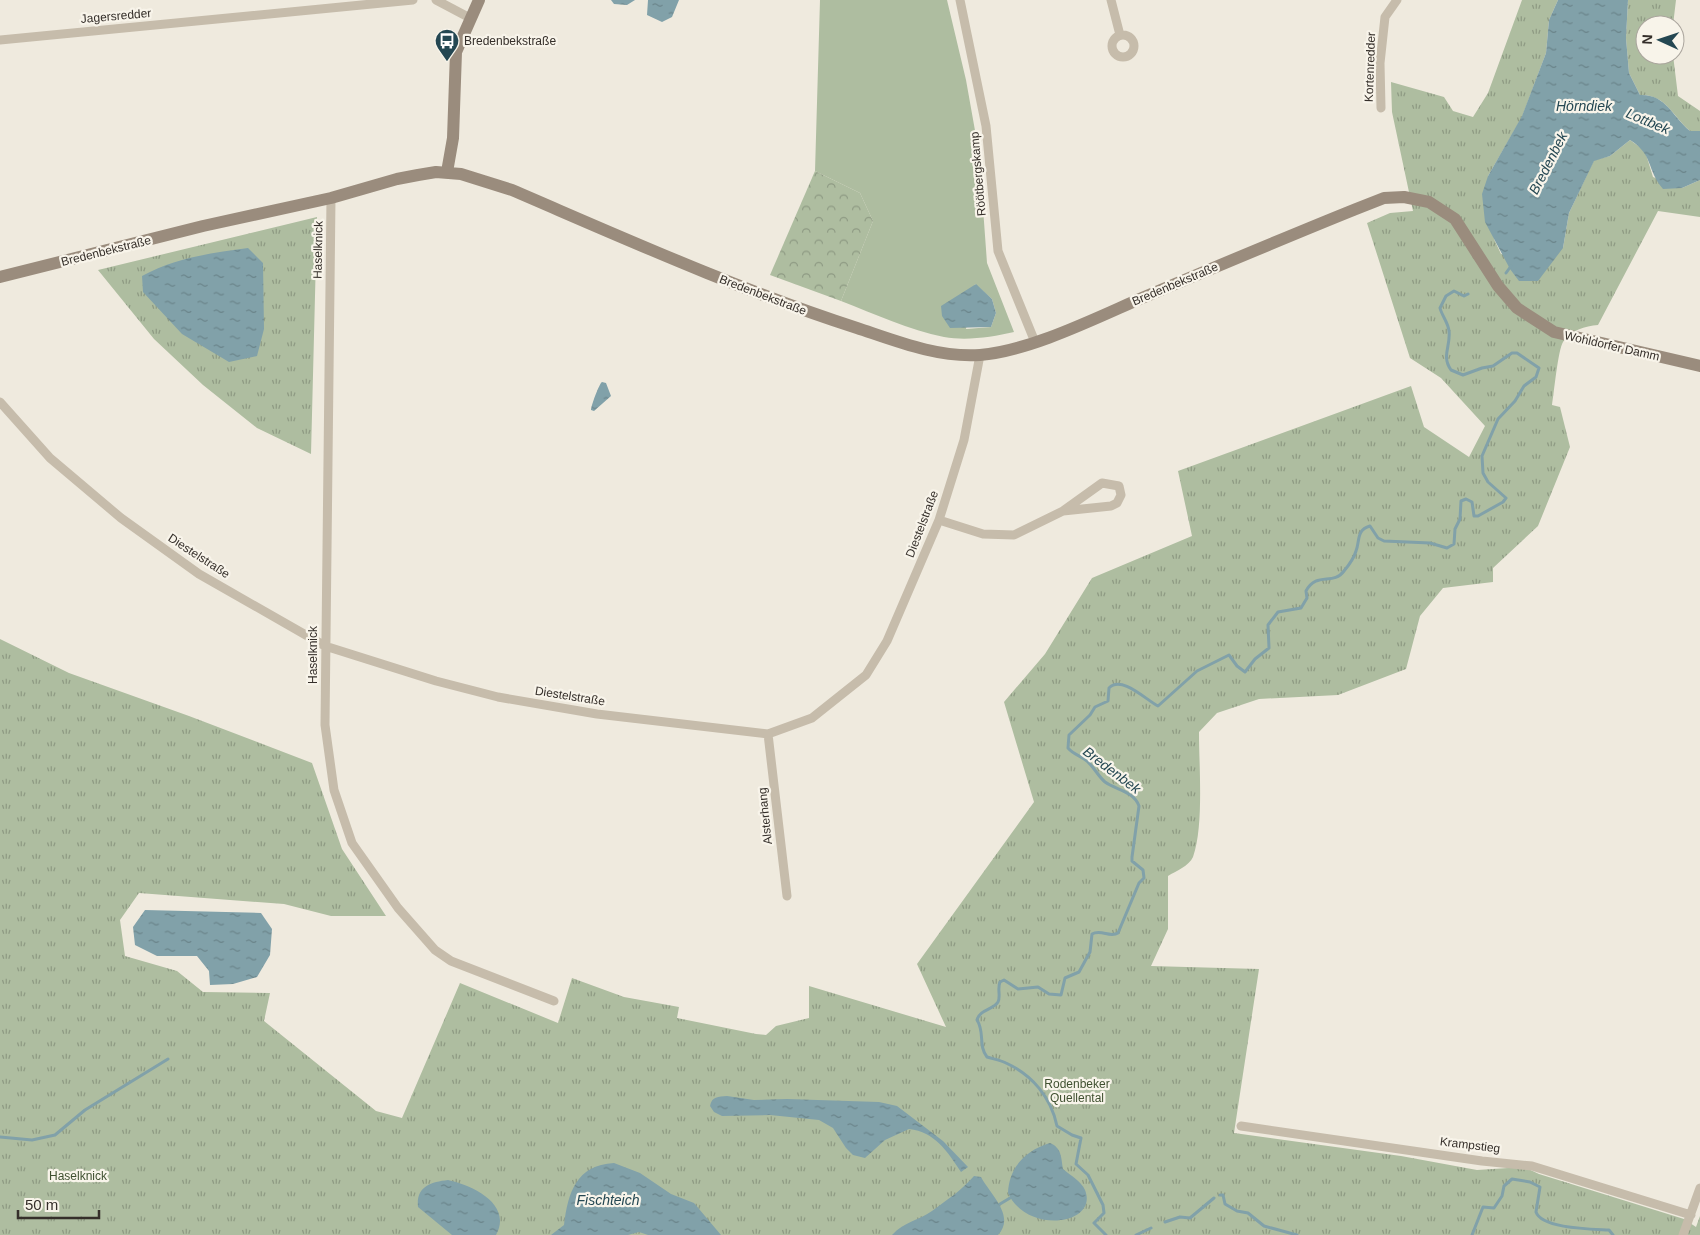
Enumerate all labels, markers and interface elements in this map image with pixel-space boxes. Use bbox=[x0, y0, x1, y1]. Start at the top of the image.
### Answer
street label: Jagersredder bbox=[80, 6, 152, 26]
north arrow bbox=[1635, 15, 1685, 65]
bus stop icon: Bredenbekstraße bbox=[434, 28, 460, 62]
street label: Kortenredder bbox=[1362, 32, 1378, 102]
place label: Bredenbekstraße bbox=[464, 34, 556, 48]
text: N bbox=[1639, 34, 1655, 45]
water label: Hörndiek bbox=[1556, 98, 1613, 114]
water label: Lottbek bbox=[1624, 105, 1673, 138]
water label: Bredenbek bbox=[1526, 128, 1571, 197]
street label: Röötbergskamp bbox=[967, 131, 989, 217]
street label: Haselknick bbox=[310, 220, 326, 279]
street label: Bredenbekstraße bbox=[60, 233, 153, 269]
street label: Bredenbekstraße bbox=[1130, 259, 1220, 308]
street label: Bredenbekstraße bbox=[718, 272, 809, 318]
street label: Wohldorfer Damm bbox=[1563, 328, 1661, 364]
street label: Diestelstraße bbox=[903, 488, 941, 560]
street label: Diestelstraße bbox=[166, 531, 233, 581]
street label: Haselknick bbox=[306, 625, 320, 684]
street label: Diestelstraße bbox=[534, 684, 606, 708]
water label: Bredenbek bbox=[1080, 743, 1145, 797]
street label: Alsterhang bbox=[755, 787, 775, 845]
park label: Rodenbeker Quellental bbox=[1044, 1077, 1110, 1105]
street label: Krampstieg bbox=[1439, 1134, 1501, 1156]
park label: Haselknick bbox=[49, 1169, 108, 1183]
scale bar bbox=[18, 1188, 99, 1220]
water label: Fischteich bbox=[576, 1192, 640, 1208]
text: 50 m bbox=[25, 1196, 58, 1213]

